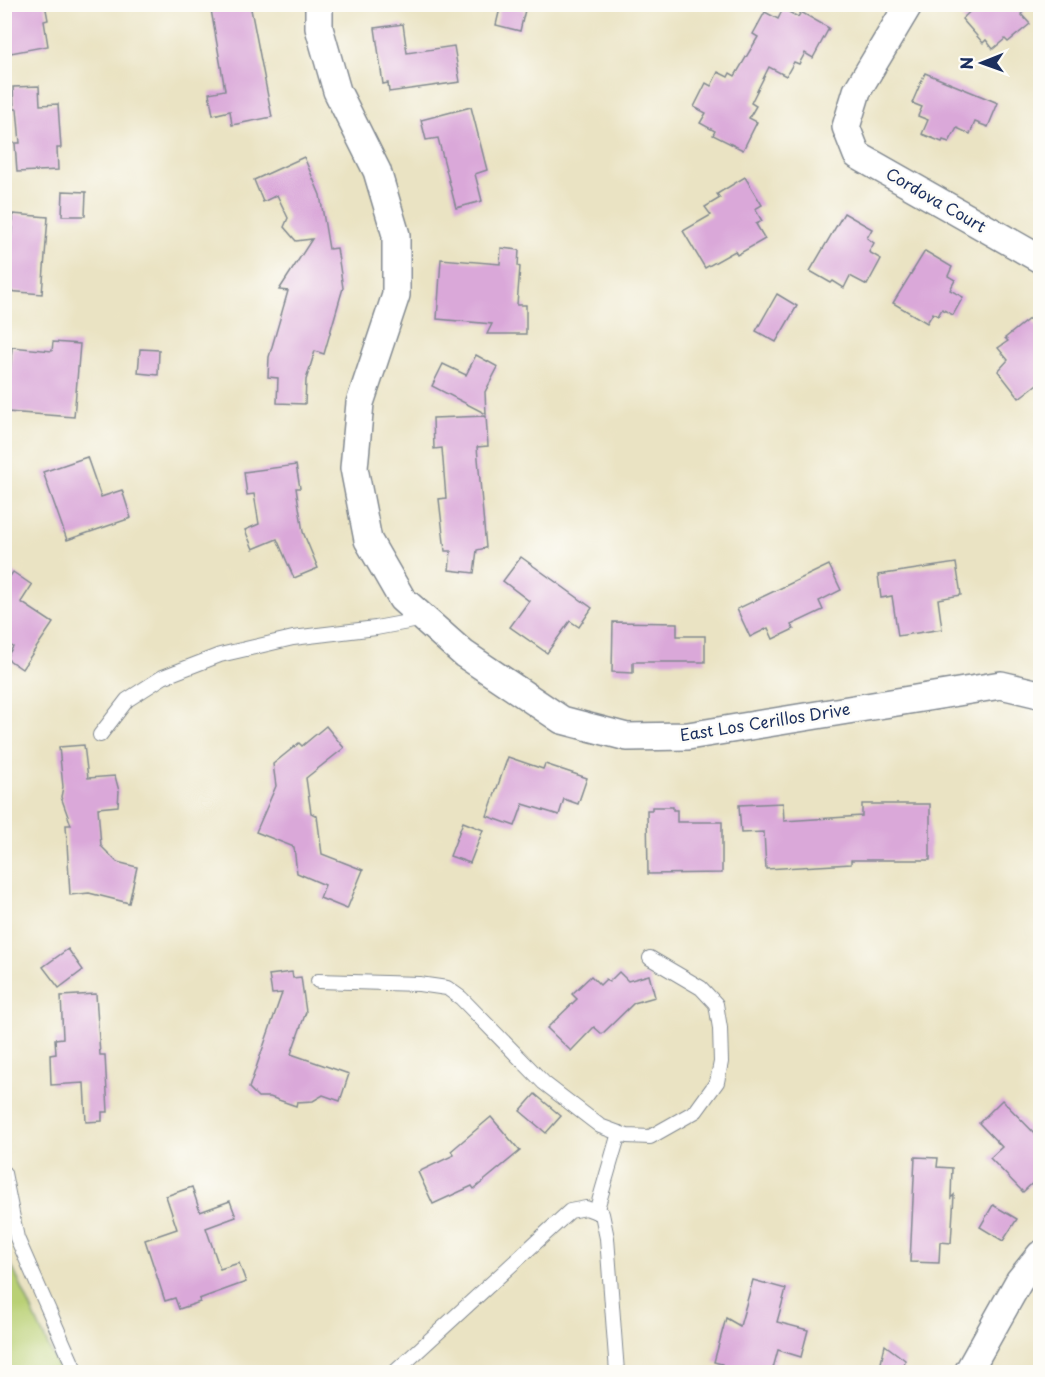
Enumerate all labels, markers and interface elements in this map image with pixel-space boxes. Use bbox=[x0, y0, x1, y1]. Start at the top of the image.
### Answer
north arrow bbox=[952, 33, 1012, 93]
text: N bbox=[954, 57, 978, 70]
street label: Cordova Court bbox=[882, 161, 991, 238]
street label: East Los Cerillos Drive bbox=[678, 696, 852, 746]

